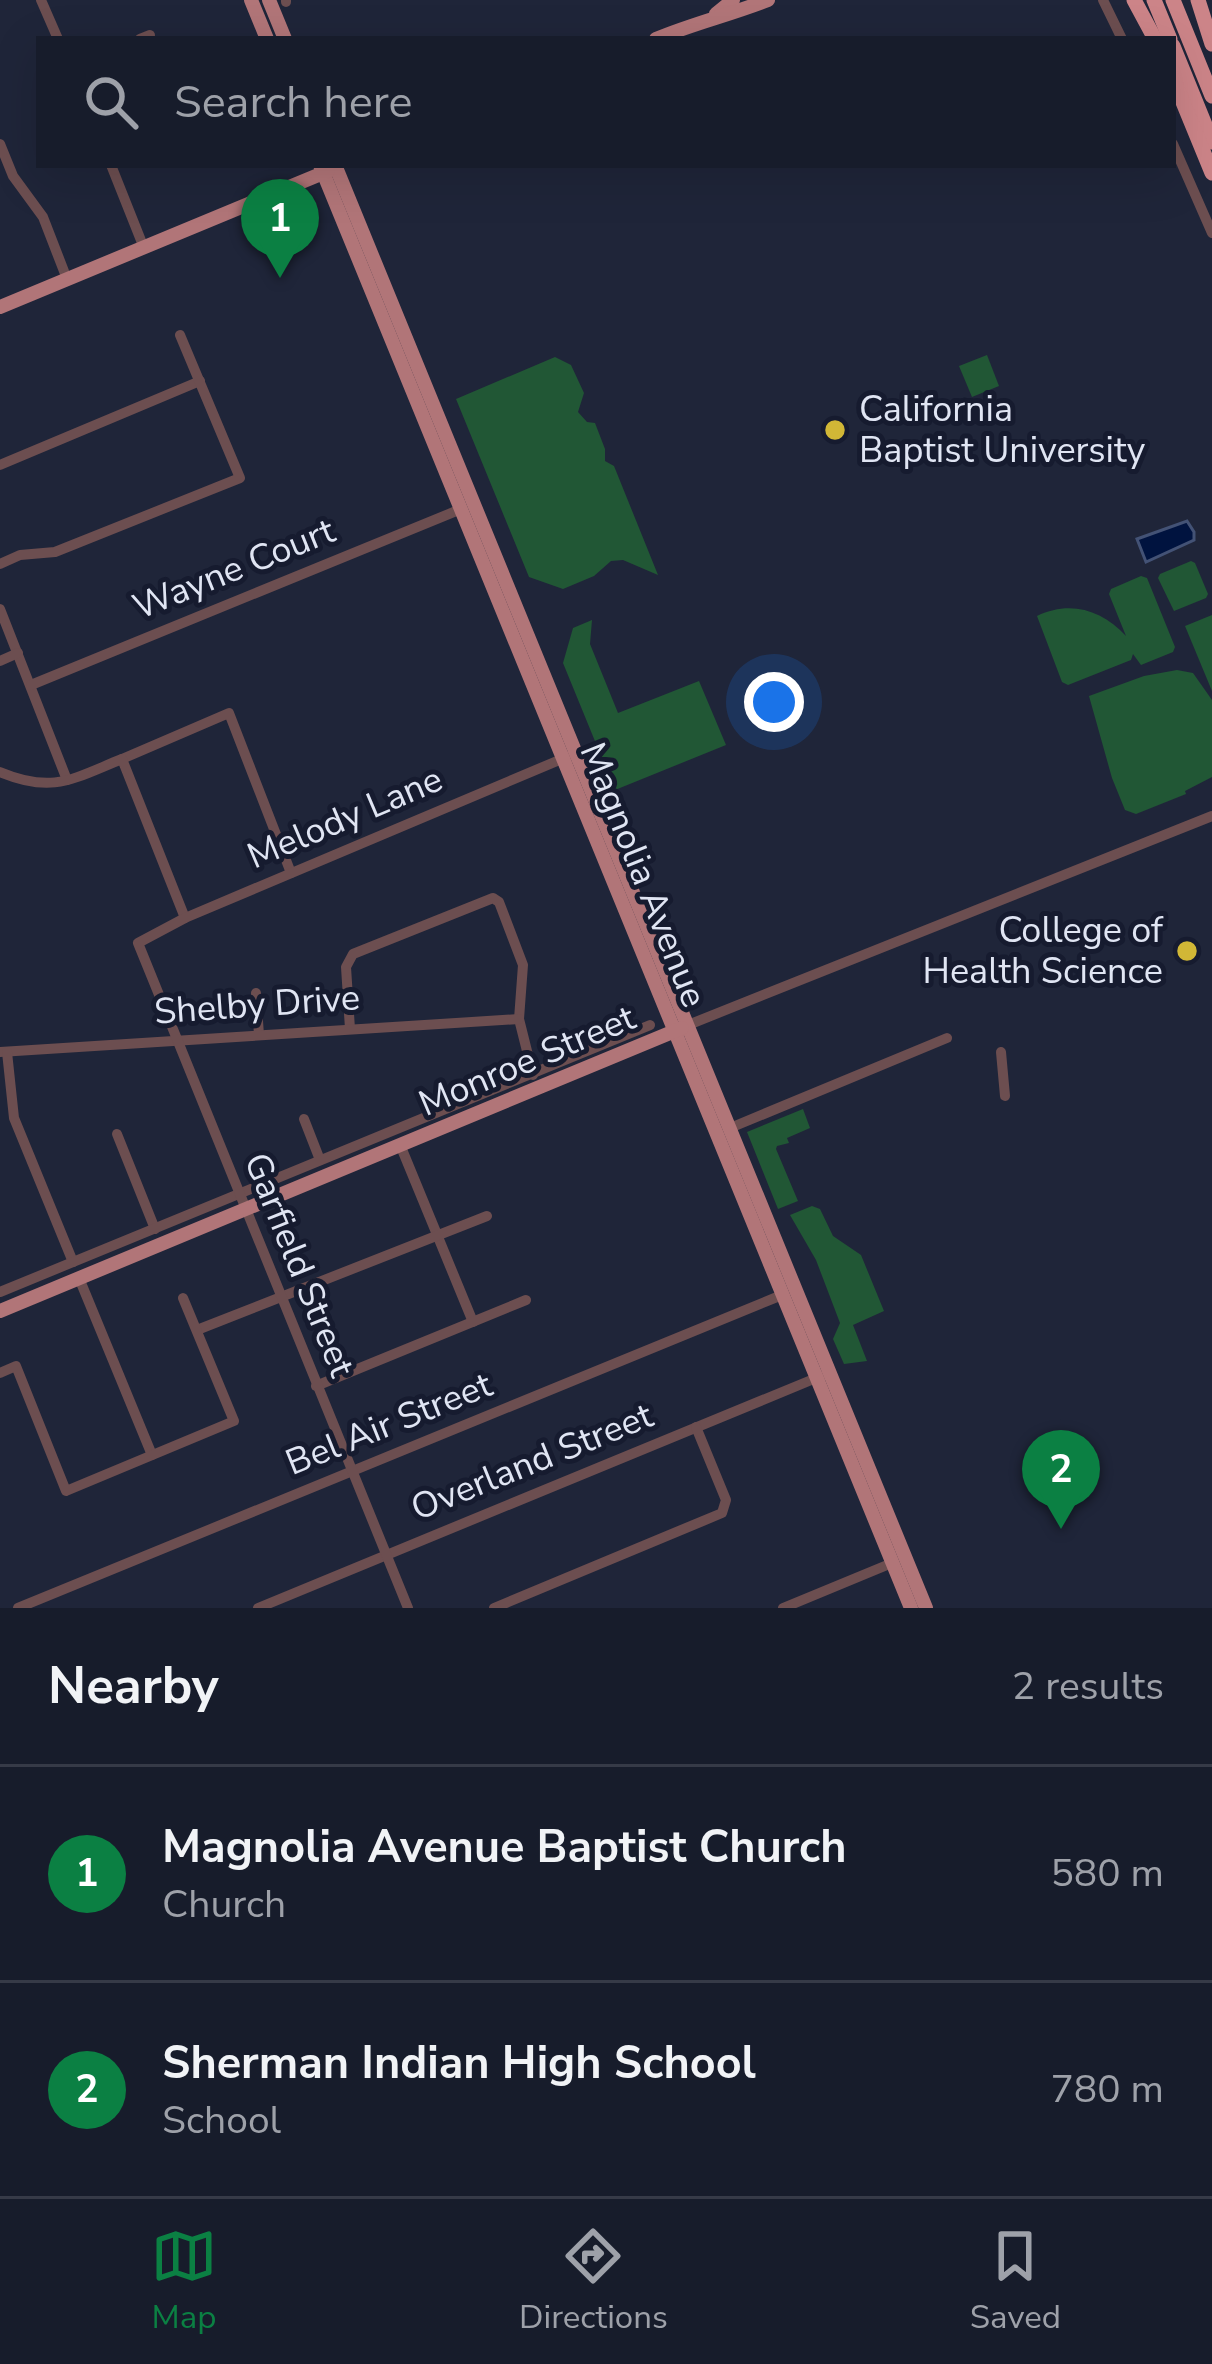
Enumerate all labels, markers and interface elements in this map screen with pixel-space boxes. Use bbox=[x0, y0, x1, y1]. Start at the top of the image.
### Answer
search box bbox=[36, 36, 1176, 168]
icon: search bbox=[78, 69, 144, 135]
text: Search here bbox=[174, 72, 413, 133]
pin: 1 bbox=[241, 179, 319, 278]
place label: California Baptist University bbox=[859, 385, 1146, 475]
marker: California Baptist University bbox=[822, 417, 848, 443]
street label: Wayne Court bbox=[126, 506, 342, 632]
your location bbox=[744, 672, 804, 732]
street label: Magnolia Avenue bbox=[568, 735, 718, 1015]
street label: Melody Lane bbox=[240, 755, 450, 881]
place label: College of Health Science bbox=[923, 906, 1164, 996]
marker: College of Health Science bbox=[1174, 938, 1200, 964]
street label: Shelby Drive bbox=[152, 973, 362, 1037]
street label: Monroe Street bbox=[411, 993, 643, 1129]
street label: Garfield Street bbox=[232, 1146, 366, 1385]
street label: Bel Air Street bbox=[279, 1360, 500, 1488]
street label: Overland Street bbox=[404, 1391, 660, 1533]
pin: 2 bbox=[1022, 1430, 1100, 1529]
text: Nearby bbox=[48, 1651, 219, 1721]
text: 2 results bbox=[1012, 1660, 1164, 1713]
text: Magnolia Avenue Baptist Church bbox=[162, 1817, 847, 1878]
text: 1 bbox=[75, 1847, 99, 1900]
text: 580 m bbox=[1050, 1847, 1164, 1900]
text: Church bbox=[162, 1878, 286, 1931]
text: Sherman Indian High School bbox=[162, 2033, 756, 2094]
text: 2 bbox=[75, 2063, 99, 2116]
text: 780 m bbox=[1050, 2063, 1164, 2116]
text: School bbox=[162, 2094, 281, 2147]
tab: Map bbox=[151, 2223, 217, 2340]
tab: Directions bbox=[519, 2223, 668, 2340]
tab: Saved bbox=[970, 2223, 1061, 2340]

